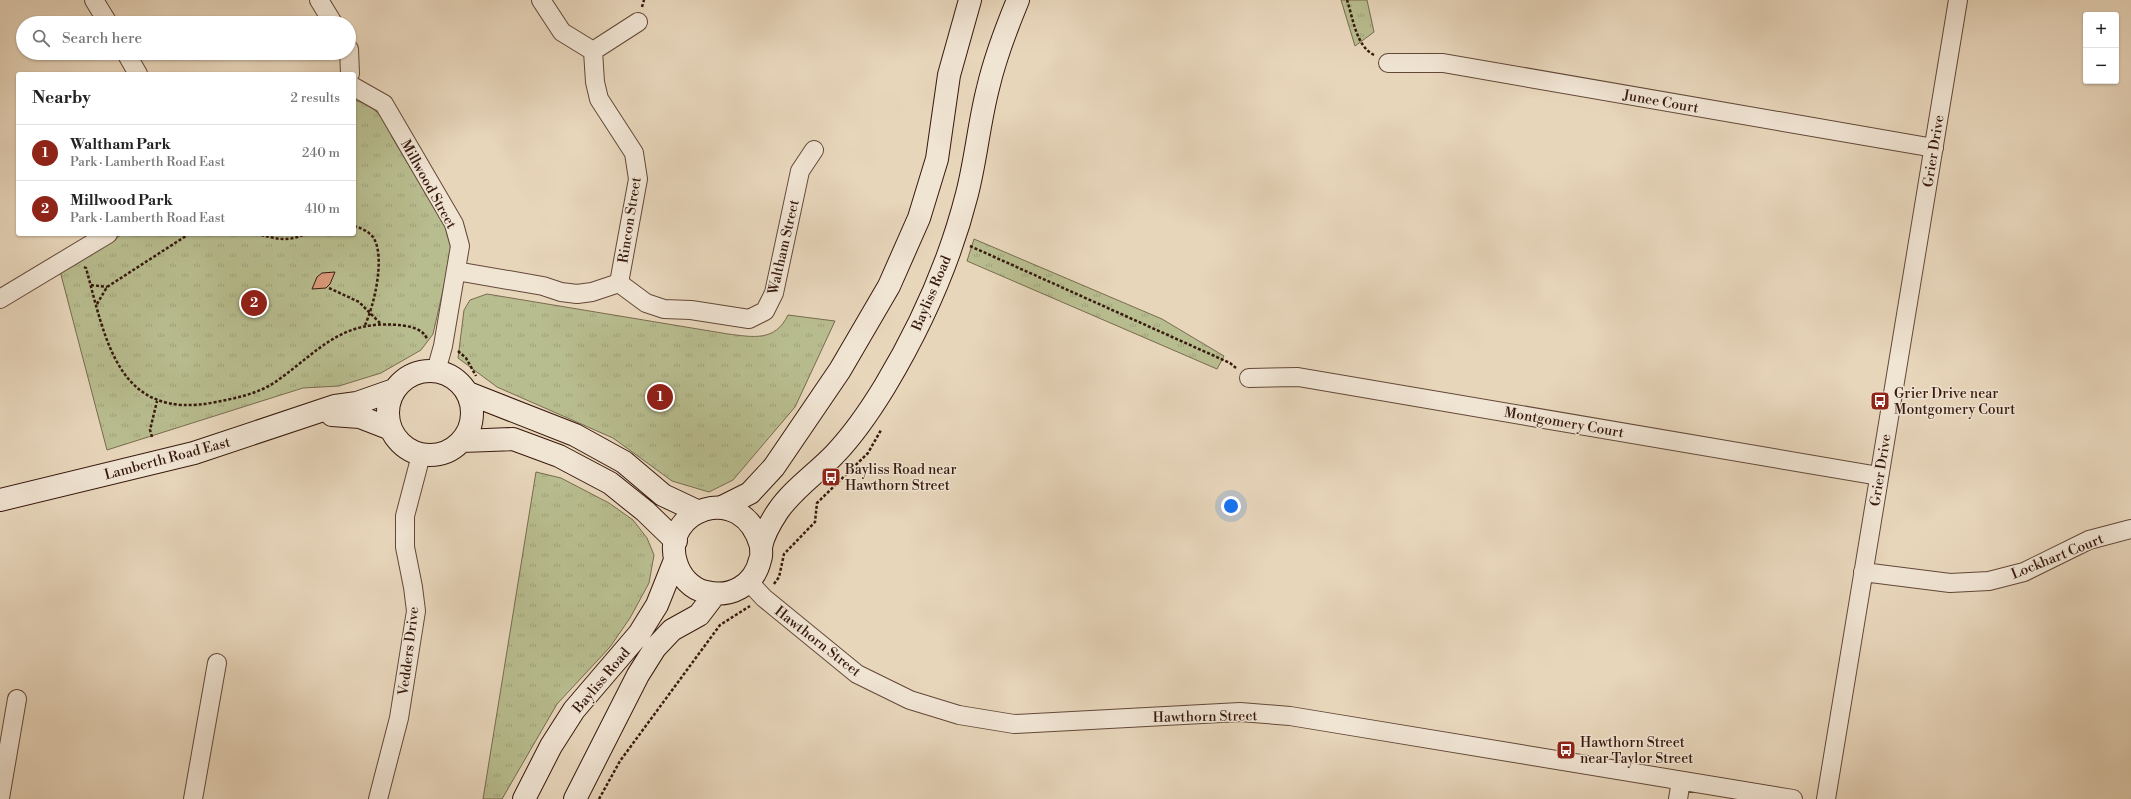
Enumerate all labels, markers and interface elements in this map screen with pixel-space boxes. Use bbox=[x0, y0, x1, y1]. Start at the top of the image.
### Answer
map controls bbox=[2083, 12, 2119, 84]
button: + bbox=[2083, 12, 2119, 48]
search box bbox=[16, 16, 356, 60]
icon: search bbox=[30, 27, 52, 49]
text: Search here bbox=[62, 29, 142, 48]
button: − bbox=[2083, 48, 2119, 84]
street label: Junee Court bbox=[1621, 86, 1700, 117]
text: Nearby bbox=[32, 87, 91, 109]
text: 2 results bbox=[291, 90, 340, 106]
street label: Grier Drive bbox=[1919, 114, 1949, 189]
text: Waltham Park bbox=[70, 135, 171, 154]
street label: Millwood Street bbox=[396, 137, 460, 232]
text: 1 bbox=[42, 145, 48, 161]
text: 240 m bbox=[302, 145, 340, 161]
text: Park · Lamberth Road East bbox=[70, 154, 225, 170]
street label: Rincon Street bbox=[614, 176, 646, 264]
text: Millwood Park bbox=[70, 191, 173, 210]
street label: Waltham Street bbox=[764, 198, 804, 297]
text: 2 bbox=[41, 201, 49, 217]
text: 410 m bbox=[304, 201, 340, 217]
text: Park · Lamberth Road East bbox=[70, 210, 225, 226]
street label: Bayliss Road bbox=[908, 253, 956, 335]
pin: 2 bbox=[241, 288, 267, 318]
pin: 1 bbox=[647, 382, 673, 412]
place label: Grier Drive near Montgomery Court bbox=[1894, 385, 2015, 419]
bus stop icon: Grier Drive near Montgomery Court bbox=[1869, 390, 1891, 412]
street label: Montgomery Court bbox=[1503, 404, 1625, 442]
street label: Lamberth Road East bbox=[102, 433, 232, 484]
street label: Grier Drive bbox=[1866, 433, 1896, 508]
place label: Bayliss Road near Hawthorn Street bbox=[844, 461, 956, 495]
bus stop icon: Bayliss Road near Hawthorn Street bbox=[820, 466, 842, 488]
your location bbox=[1221, 496, 1241, 516]
street label: Lockhart Court bbox=[2009, 530, 2106, 584]
street label: Hawthorn Street bbox=[771, 602, 864, 681]
street label: Vedders Drive bbox=[394, 606, 423, 698]
street label: Bayliss Road bbox=[569, 644, 634, 718]
street label: Hawthorn Street bbox=[1153, 707, 1258, 727]
place label: Hawthorn Street near Taylor Street bbox=[1580, 734, 1693, 768]
bus stop icon: Hawthorn Street near Taylor Street bbox=[1555, 739, 1577, 761]

